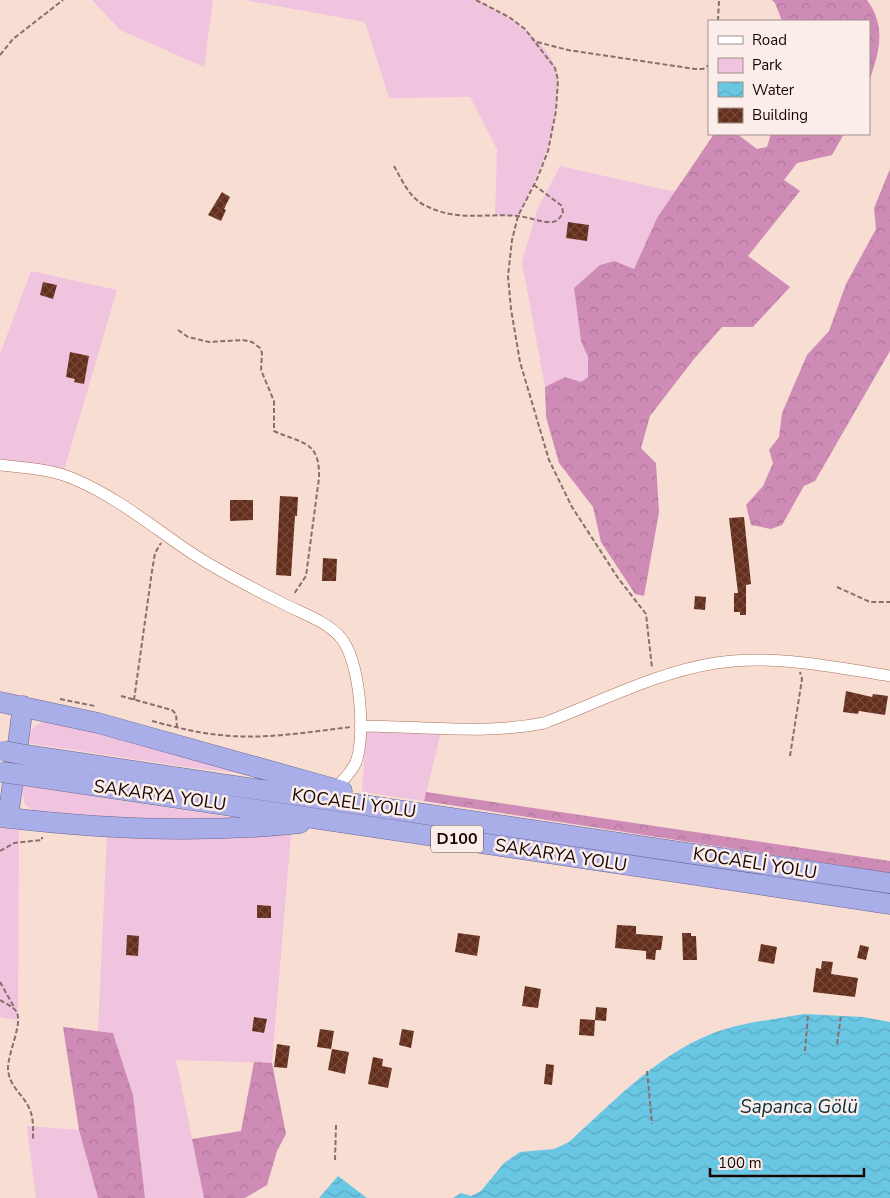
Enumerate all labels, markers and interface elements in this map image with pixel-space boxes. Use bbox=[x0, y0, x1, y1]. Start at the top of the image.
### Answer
legend bbox=[708, 20, 870, 135]
text: Road bbox=[752, 30, 787, 50]
text: Park bbox=[752, 55, 782, 75]
text: Water bbox=[752, 80, 795, 100]
text: Building bbox=[752, 105, 808, 125]
street label: SAKARYA YOLU bbox=[92, 774, 228, 816]
street label: KOCAELİ YOLU bbox=[290, 782, 418, 824]
road number: D100 bbox=[431, 826, 483, 852]
street label: SAKARYA YOLU bbox=[493, 833, 629, 877]
street label: KOCAELİ YOLU bbox=[691, 841, 819, 885]
water label: Sapanca Gölü bbox=[740, 1094, 858, 1120]
scale bar bbox=[710, 1146, 864, 1178]
text: 100 m bbox=[718, 1153, 762, 1173]

